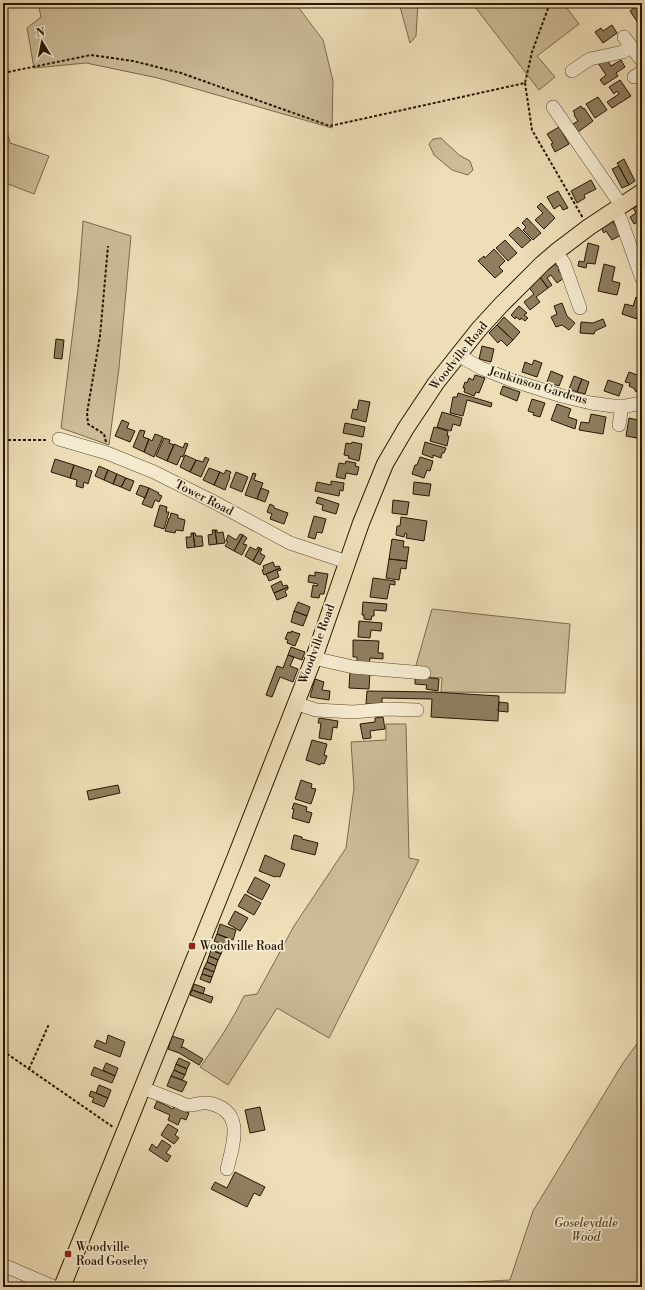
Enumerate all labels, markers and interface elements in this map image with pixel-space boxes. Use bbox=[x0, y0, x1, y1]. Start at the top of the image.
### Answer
north arrow bbox=[22, 22, 62, 62]
text: N bbox=[35, 25, 46, 41]
street label: Woodville Road bbox=[426, 319, 491, 394]
street label: Jenkinson Gardens bbox=[486, 364, 589, 408]
street label: Tower Road bbox=[172, 477, 236, 519]
street label: Woodville Road bbox=[295, 602, 338, 687]
place label: Woodville Road bbox=[199, 939, 284, 954]
marker: Woodville Road bbox=[187, 941, 197, 951]
park label: Goseleydale Wood bbox=[554, 1216, 618, 1245]
place label: Woodville Road Goseley bbox=[75, 1240, 149, 1269]
marker: Woodville Road Goseley bbox=[63, 1249, 73, 1259]

